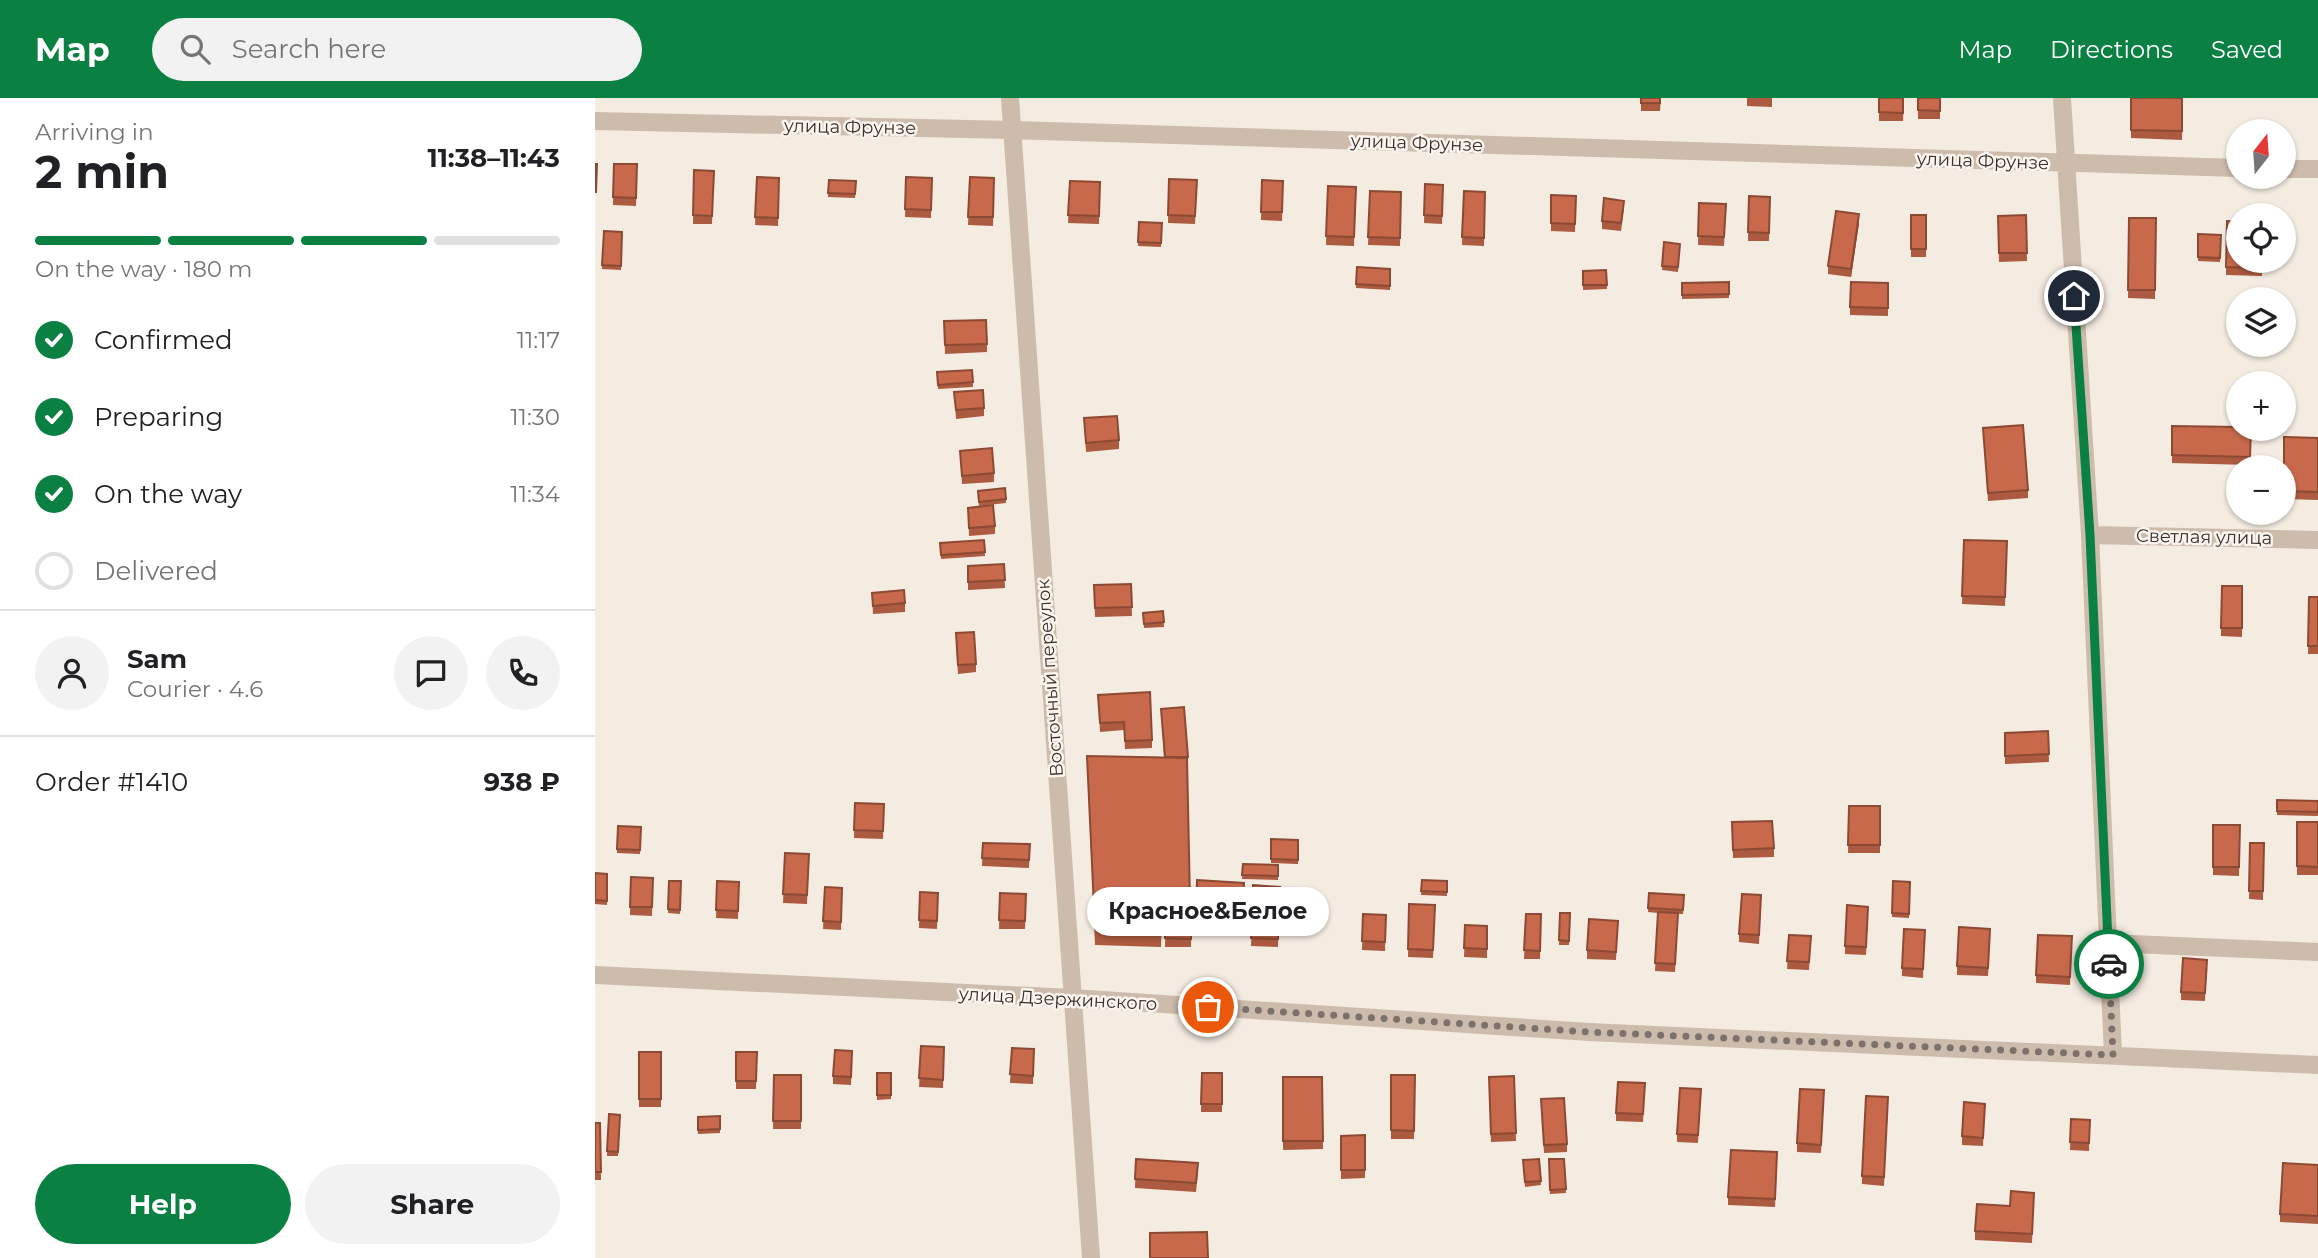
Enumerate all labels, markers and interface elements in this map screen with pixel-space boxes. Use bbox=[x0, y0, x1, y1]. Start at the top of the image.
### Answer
search box bbox=[152, 18, 642, 81]
text: Map bbox=[35, 29, 110, 69]
icon: search bbox=[176, 30, 214, 68]
text: Search here bbox=[232, 33, 386, 65]
text: Map bbox=[1959, 35, 2012, 64]
text: Directions bbox=[2050, 35, 2173, 64]
text: Saved bbox=[2211, 35, 2283, 64]
street label: улица Фрунзе bbox=[783, 115, 916, 139]
text: Arriving in bbox=[35, 118, 154, 146]
north arrow bbox=[2226, 119, 2296, 189]
map controls bbox=[2226, 119, 2296, 525]
street label: улица Фрунзе bbox=[1349, 130, 1484, 156]
text: 11:38–11:43 bbox=[427, 142, 560, 174]
text: 2 min bbox=[35, 143, 169, 200]
street label: улица Фрунзе bbox=[1915, 148, 2050, 174]
button: locate bbox=[2226, 203, 2296, 273]
text: On the way · 180 m bbox=[35, 255, 253, 283]
pin bbox=[2044, 266, 2104, 326]
icon: home bbox=[2055, 277, 2093, 315]
button: layers bbox=[2226, 287, 2296, 357]
icon: check bbox=[35, 321, 73, 359]
text: Confirmed bbox=[94, 324, 233, 356]
text: 11:17 bbox=[517, 326, 560, 354]
button: + bbox=[2226, 371, 2296, 441]
icon: check bbox=[35, 398, 73, 436]
text: Preparing bbox=[94, 401, 223, 433]
text: 11:30 bbox=[510, 403, 560, 431]
button: − bbox=[2226, 455, 2296, 525]
icon: check bbox=[35, 475, 73, 513]
text: On the way bbox=[94, 478, 242, 510]
text: 11:34 bbox=[510, 480, 560, 508]
street label: Светлая улица bbox=[2136, 525, 2272, 549]
text: Delivered bbox=[94, 555, 218, 587]
street label: Восточный переулок bbox=[1032, 578, 1068, 778]
button: person bbox=[35, 636, 109, 710]
button: chat bbox=[394, 636, 468, 710]
button: phone bbox=[486, 636, 560, 710]
text: Sam bbox=[127, 643, 187, 675]
text: Courier · 4.6 bbox=[127, 675, 263, 703]
text: Order #1410 bbox=[35, 766, 188, 798]
text: 938 ₽ bbox=[484, 766, 560, 798]
callout: Красное&Белое bbox=[1087, 888, 1329, 937]
text: Красное&Белое bbox=[1108, 897, 1308, 925]
courier bbox=[2074, 929, 2144, 999]
icon: car bbox=[2090, 945, 2128, 983]
pin bbox=[1178, 977, 1238, 1037]
street label: улица Дзержинского bbox=[957, 983, 1158, 1015]
icon: bag bbox=[1189, 988, 1227, 1026]
button: Help bbox=[35, 1164, 291, 1244]
button: Share bbox=[305, 1164, 560, 1244]

